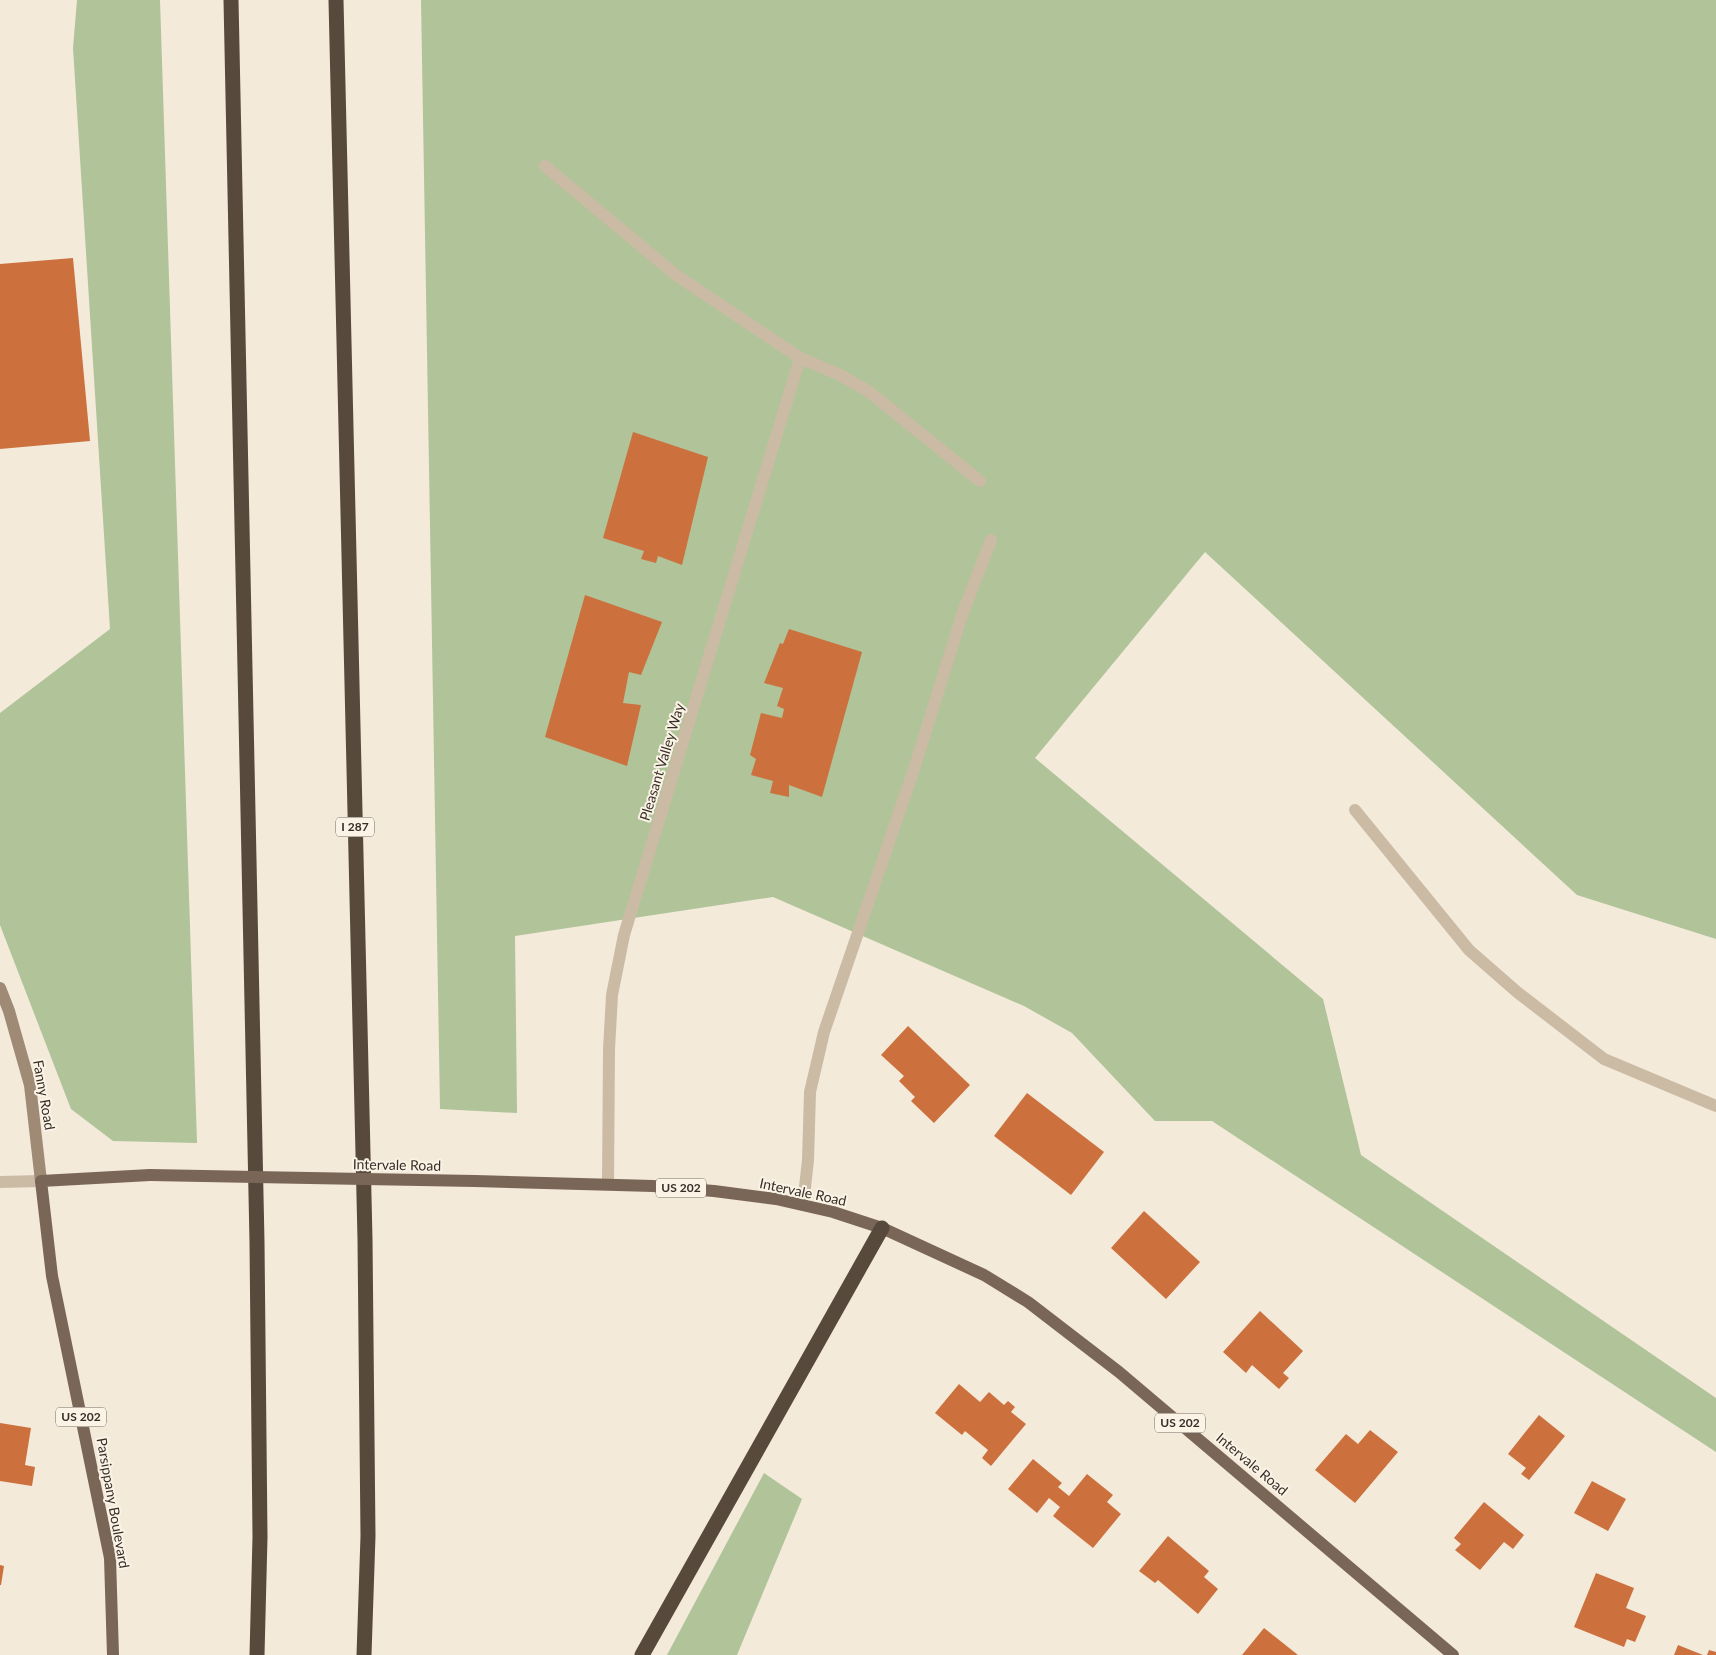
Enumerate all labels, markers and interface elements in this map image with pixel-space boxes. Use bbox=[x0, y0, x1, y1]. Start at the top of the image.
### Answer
street label: Pleasant Valley Way bbox=[636, 700, 688, 823]
road number: I 287 bbox=[336, 818, 374, 836]
street label: Fanny Road bbox=[30, 1059, 59, 1131]
street label: Intervale Road bbox=[353, 1155, 441, 1174]
street label: Intervale Road bbox=[758, 1174, 848, 1209]
road number: US 202 bbox=[656, 1178, 706, 1198]
road number: US 202 bbox=[56, 1408, 106, 1426]
road number: US 202 bbox=[1155, 1414, 1205, 1432]
street label: Intervale Road bbox=[1213, 1429, 1292, 1499]
street label: Parsippany Boulevard bbox=[94, 1436, 133, 1570]

